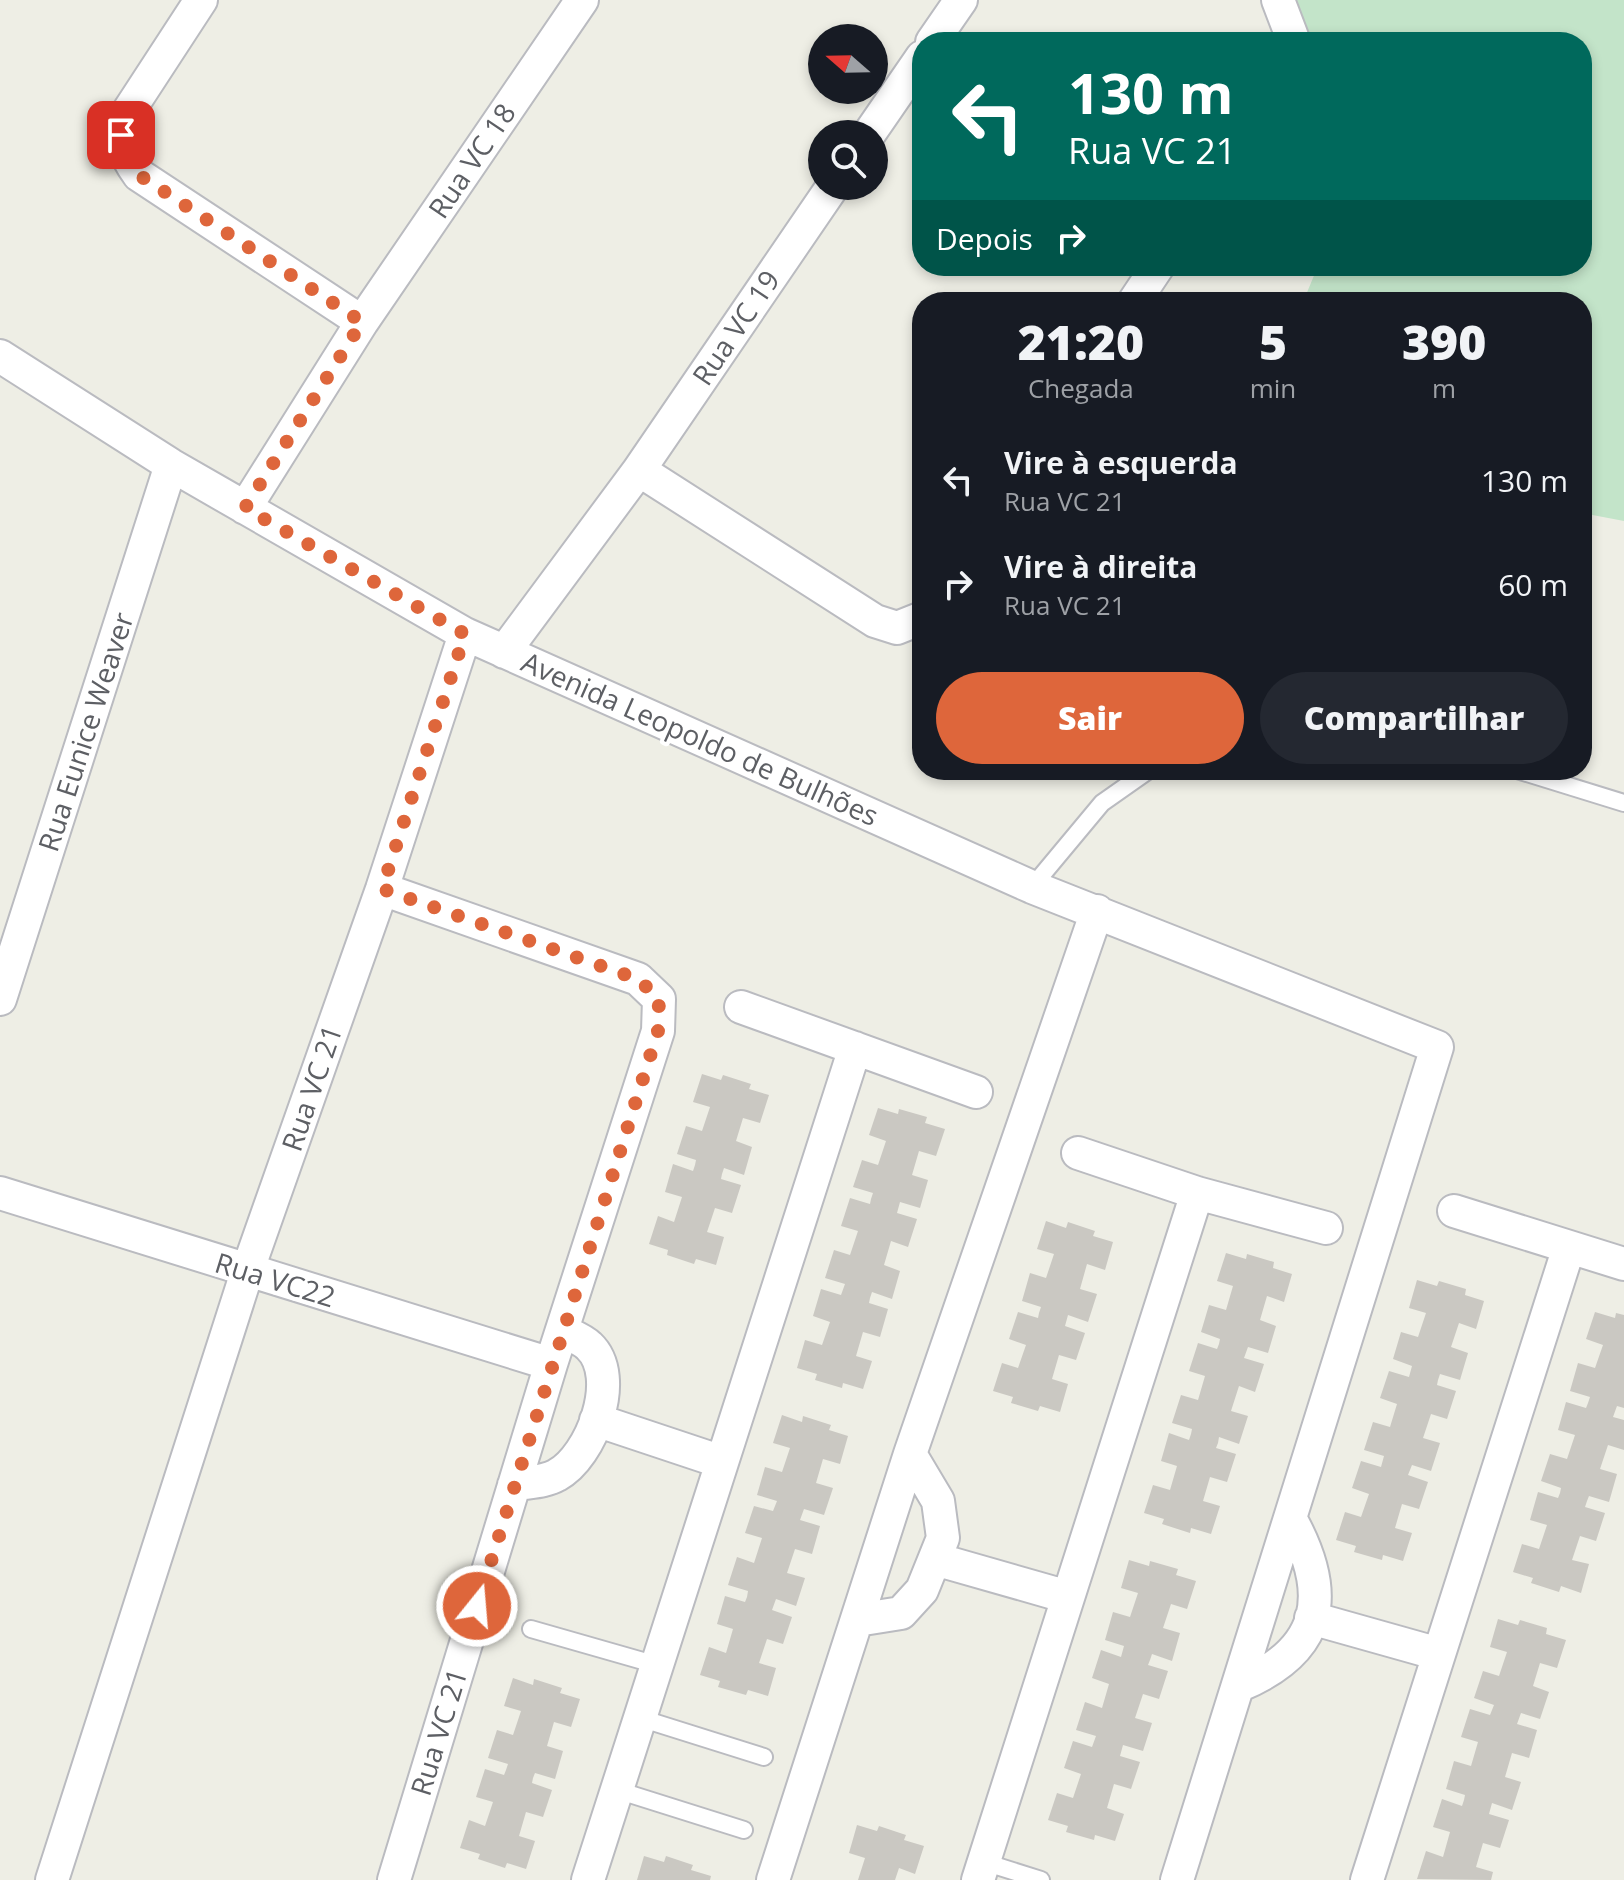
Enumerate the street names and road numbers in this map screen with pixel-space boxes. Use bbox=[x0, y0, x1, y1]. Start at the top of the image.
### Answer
street label: Rua VC 18 bbox=[419, 96, 524, 225]
street label: Rua VC 19 bbox=[683, 263, 788, 392]
street label: Rua Eunice Weaver bbox=[29, 607, 142, 856]
street label: Avenida Leopoldo de Bulhões bbox=[516, 642, 885, 834]
street label: Rua VC 21 bbox=[272, 1020, 350, 1156]
street label: Rua VC22 bbox=[211, 1243, 340, 1315]
street label: Rua VC 21 bbox=[401, 1664, 475, 1800]

